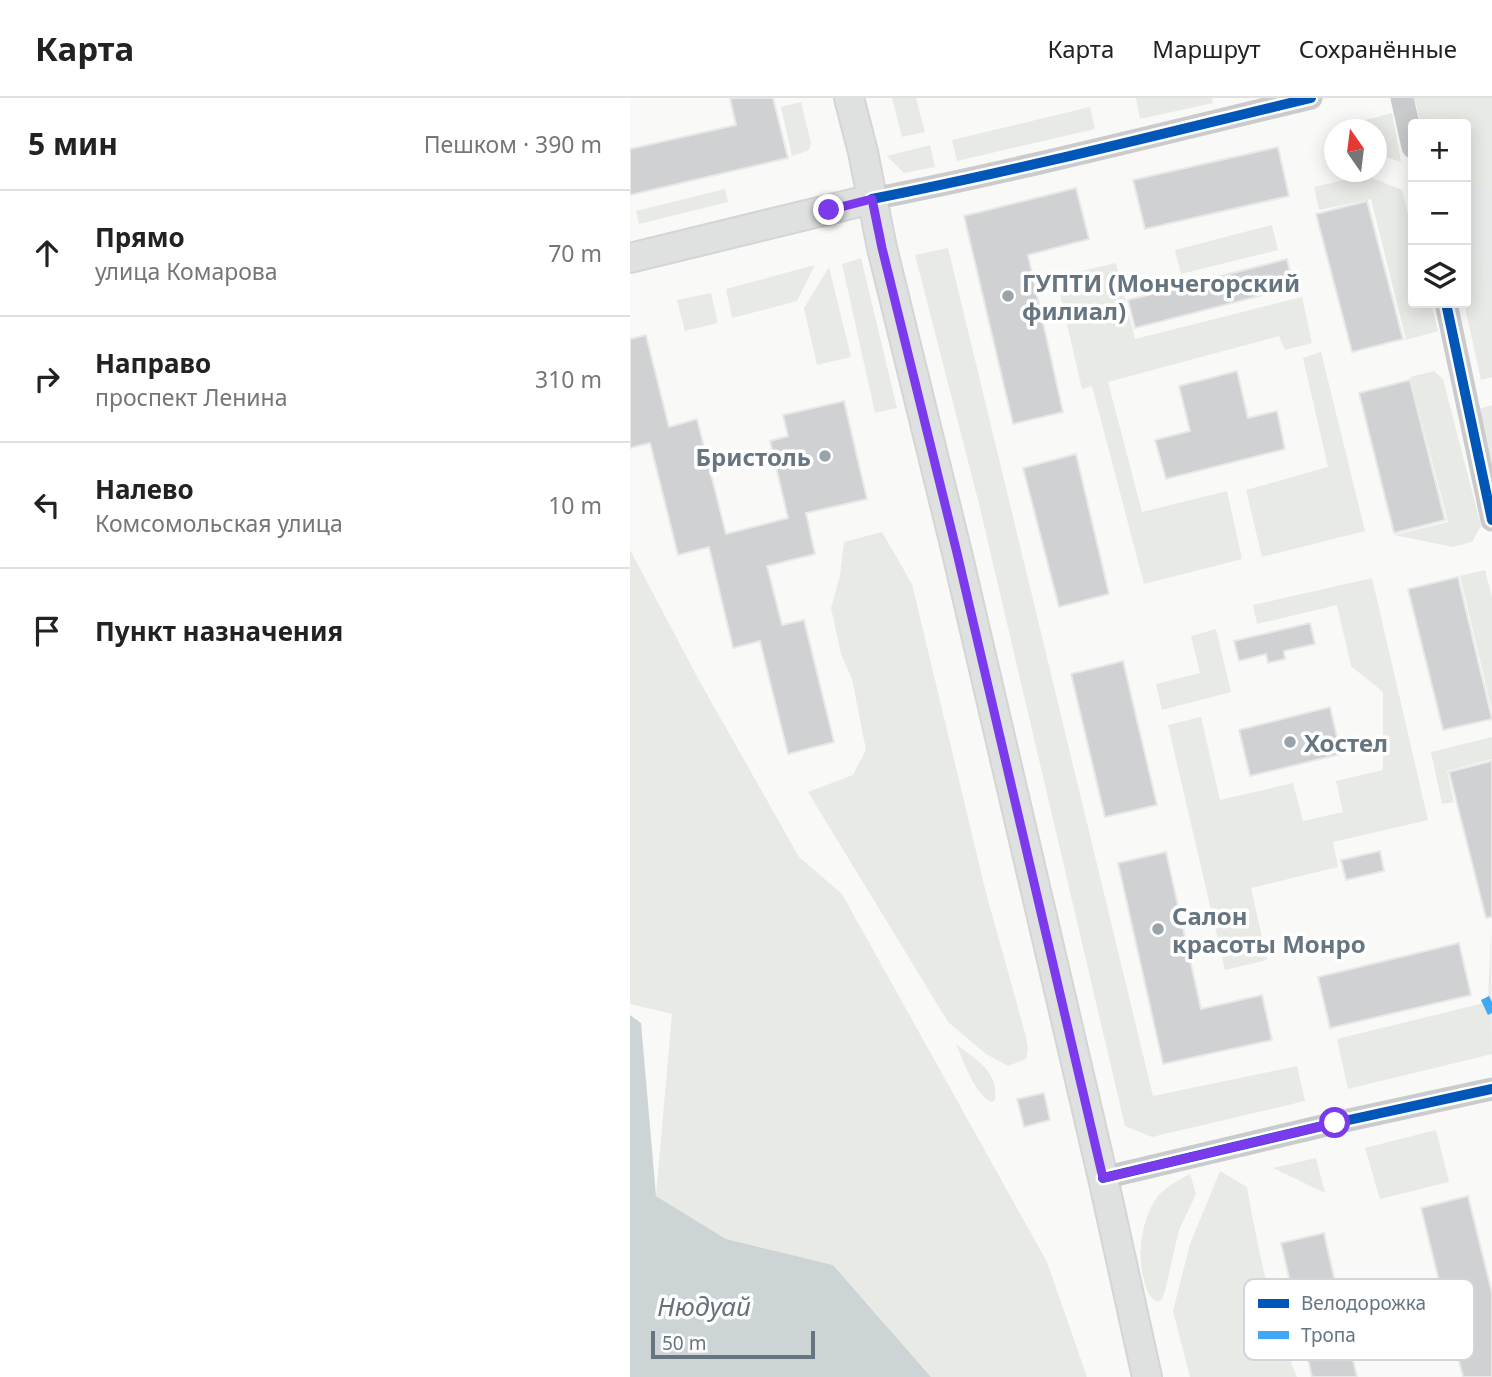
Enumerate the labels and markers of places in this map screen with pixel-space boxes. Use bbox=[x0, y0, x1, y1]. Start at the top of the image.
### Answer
place label: ГУПТИ (Мончегорский филиал) bbox=[1022, 266, 1300, 327]
marker: ГУПТИ (Мончегорский филиал) bbox=[1000, 288, 1016, 304]
place label: Бристоль bbox=[696, 440, 811, 473]
marker: Бристоль bbox=[817, 448, 833, 464]
place label: Хостел bbox=[1304, 726, 1388, 759]
marker: Хостел bbox=[1282, 734, 1298, 750]
place label: Салон красоты Монро bbox=[1172, 899, 1366, 960]
marker: Салон красоты Монро bbox=[1150, 921, 1166, 937]

